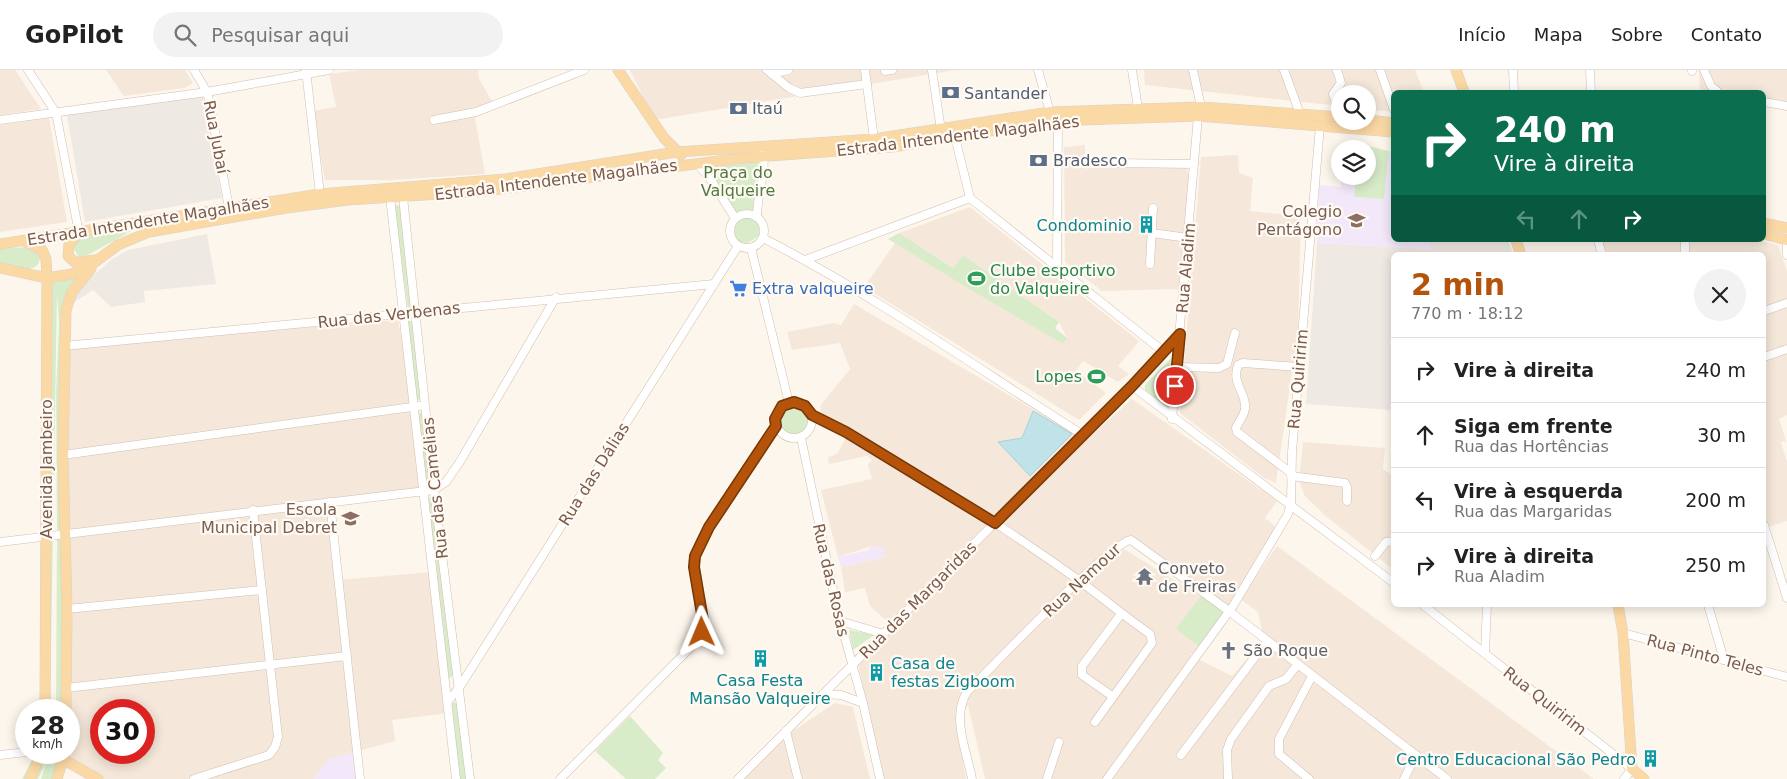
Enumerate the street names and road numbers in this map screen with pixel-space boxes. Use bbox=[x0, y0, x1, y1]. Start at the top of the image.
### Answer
street label: Rua Jubaí bbox=[200, 99, 233, 176]
street label: Estrada Intendente Magalhães bbox=[835, 112, 1081, 160]
street label: Estrada Intendente Magalhães bbox=[433, 156, 679, 204]
street label: Estrada Intendente Magalhães bbox=[26, 192, 270, 250]
street label: Rua Aladim bbox=[1173, 222, 1199, 314]
street label: Rua das Verbenas bbox=[317, 298, 461, 332]
street label: Rua Quiririm bbox=[1284, 328, 1312, 430]
street label: Avenida Jambeiro bbox=[37, 399, 56, 539]
street label: Rua das Camélias bbox=[418, 416, 452, 560]
street label: Rua das Dálias bbox=[555, 419, 633, 529]
street label: Rua das Rosas bbox=[809, 522, 853, 638]
street label: Rua das Margaridas bbox=[855, 537, 981, 663]
street label: Rua Namour bbox=[1039, 539, 1125, 621]
street label: Rua Pinto Teles bbox=[1645, 630, 1765, 680]
street label: Rua Quiririm bbox=[1500, 663, 1590, 739]

